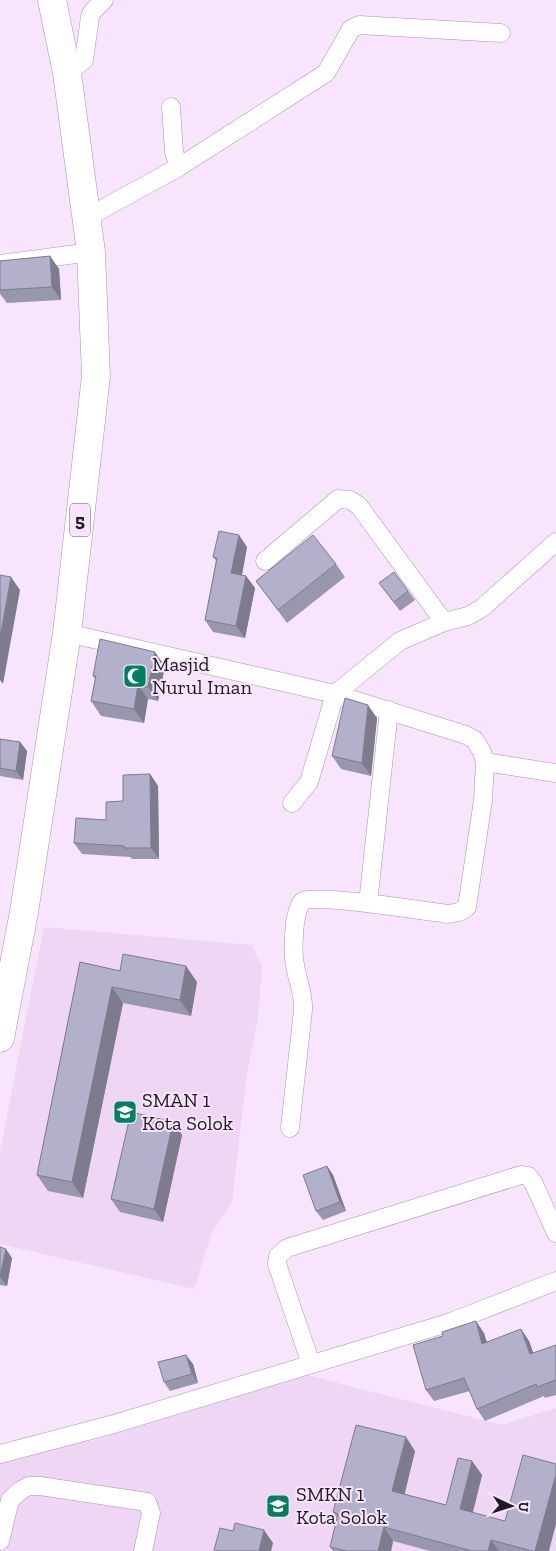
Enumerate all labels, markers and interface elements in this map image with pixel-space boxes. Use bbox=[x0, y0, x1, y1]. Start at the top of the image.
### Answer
road number: 5 bbox=[70, 504, 90, 536]
place label: Masjid Nurul Iman bbox=[152, 652, 252, 699]
mosque icon: Masjid Nurul Iman bbox=[122, 663, 148, 689]
place label: SMAN 1 Kota Solok bbox=[142, 1088, 234, 1135]
school or university icon: SMAN 1 Kota Solok bbox=[112, 1099, 138, 1125]
north arrow bbox=[486, 1481, 536, 1531]
place label: SMKN 1 Kota Solok bbox=[296, 1482, 388, 1529]
school or university icon: SMKN 1 Kota Solok bbox=[265, 1493, 291, 1519]
text: U bbox=[515, 1501, 532, 1512]

